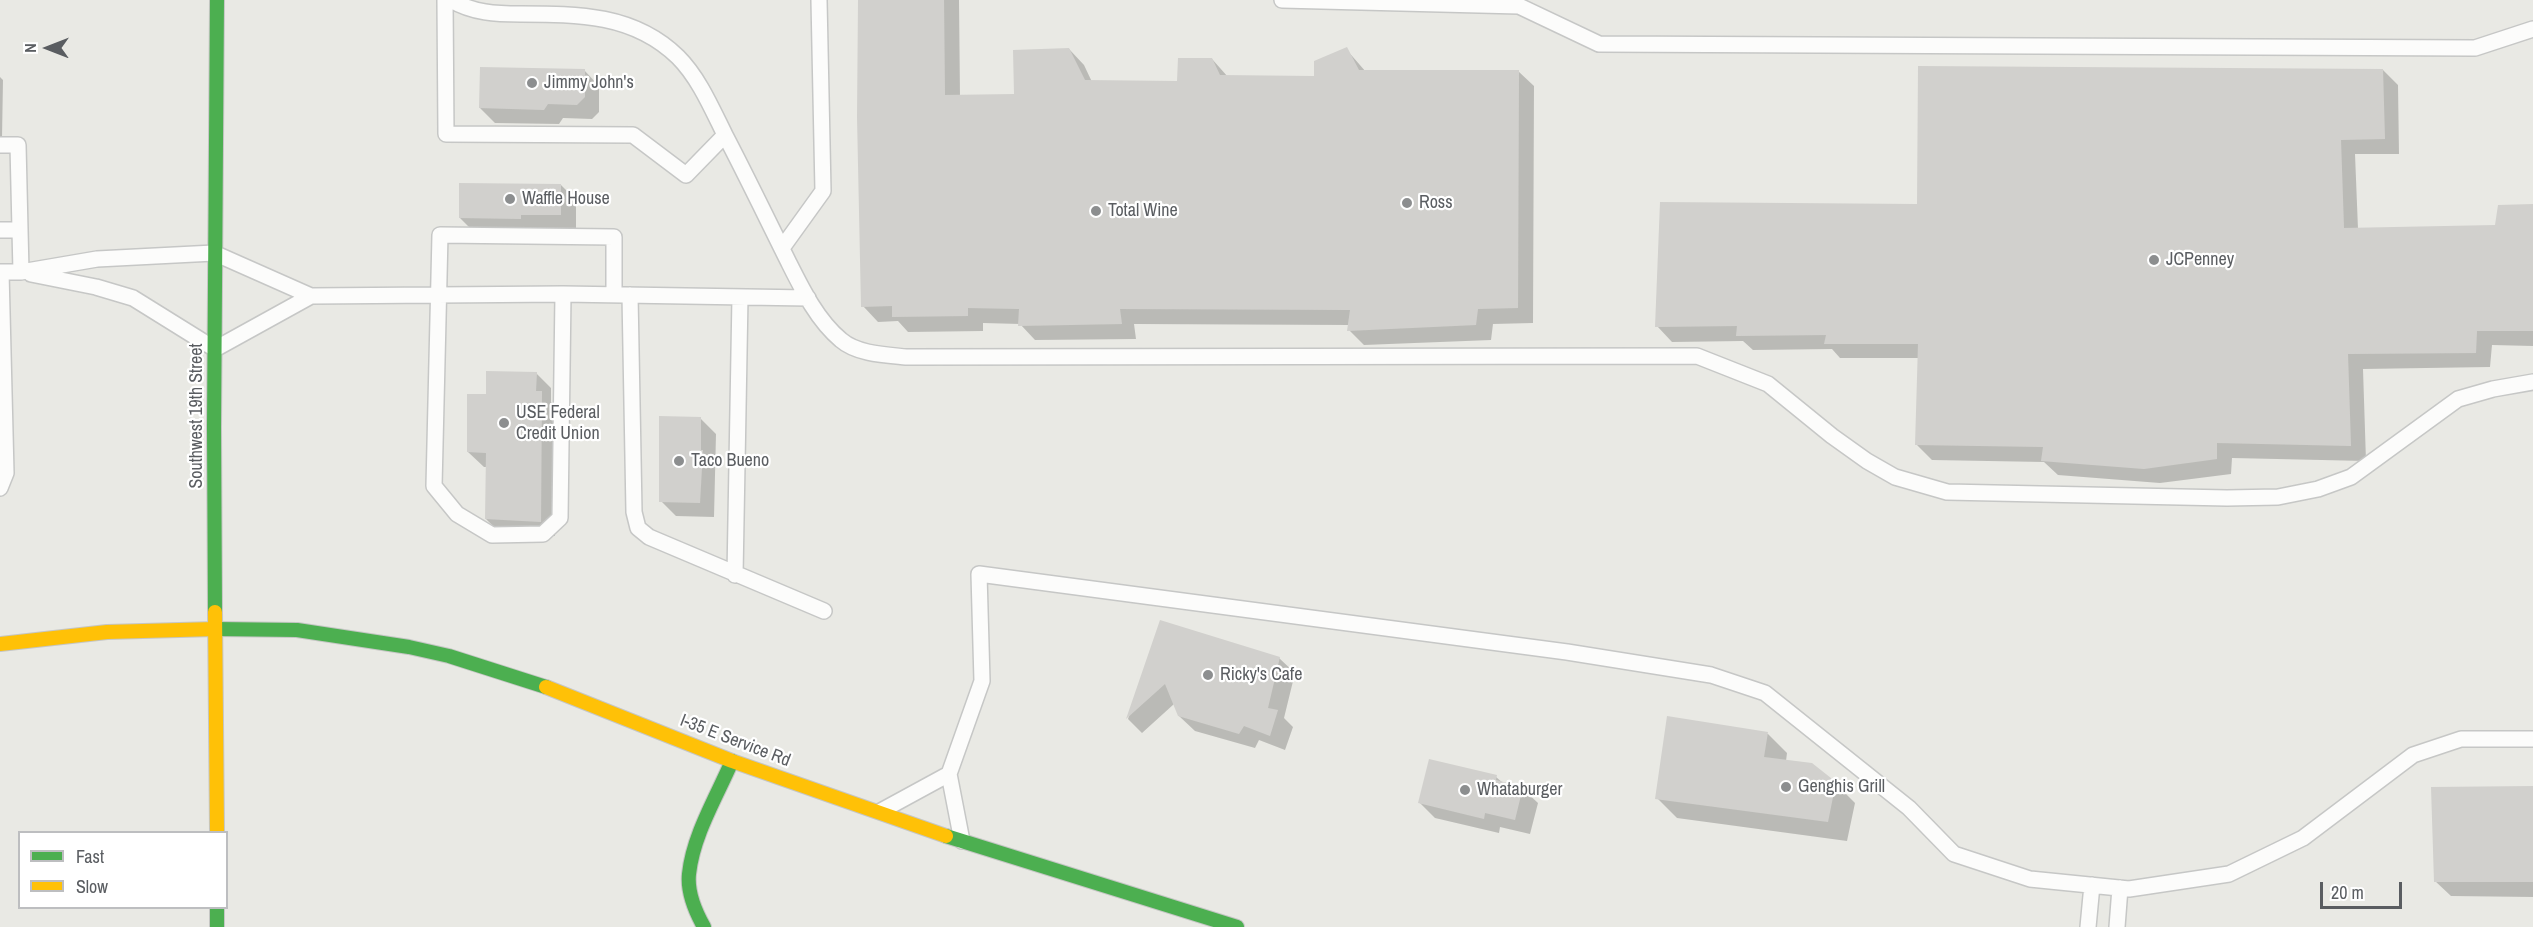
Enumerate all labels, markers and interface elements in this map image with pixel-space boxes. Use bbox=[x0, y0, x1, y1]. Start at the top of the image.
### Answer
north arrow bbox=[18, 18, 78, 78]
text: N bbox=[19, 43, 41, 53]
place label: Jimmy John's bbox=[544, 72, 634, 94]
marker: Jimmy John's bbox=[525, 76, 539, 90]
place label: Waffle House bbox=[522, 188, 610, 210]
marker: Waffle House bbox=[503, 192, 517, 206]
place label: Ross bbox=[1419, 192, 1453, 214]
marker: Ross bbox=[1400, 196, 1414, 210]
place label: Total Wine bbox=[1108, 200, 1178, 222]
marker: Total Wine bbox=[1089, 204, 1103, 218]
place label: JCPenney bbox=[2166, 249, 2234, 271]
marker: JCPenney bbox=[2147, 253, 2161, 267]
street label: Southwest 19th Street bbox=[186, 343, 208, 489]
place label: USE Federal Credit Union bbox=[516, 402, 600, 444]
marker: USE Federal Credit Union bbox=[497, 416, 511, 430]
place label: Taco Bueno bbox=[691, 450, 769, 472]
marker: Taco Bueno bbox=[672, 454, 686, 468]
place label: Ricky's Cafe bbox=[1220, 664, 1302, 686]
marker: Ricky's Cafe bbox=[1201, 668, 1215, 682]
street label: I-35 E Service Rd bbox=[677, 710, 793, 772]
place label: Genghis Grill bbox=[1798, 776, 1885, 798]
place label: Whataburger bbox=[1477, 779, 1562, 801]
marker: Genghis Grill bbox=[1779, 780, 1793, 794]
marker: Whataburger bbox=[1458, 783, 1472, 797]
legend bbox=[18, 831, 228, 909]
text: Fast bbox=[76, 844, 104, 869]
scale bar bbox=[2323, 870, 2406, 908]
text: Slow bbox=[76, 874, 108, 899]
text: 20 m bbox=[2331, 880, 2364, 905]

